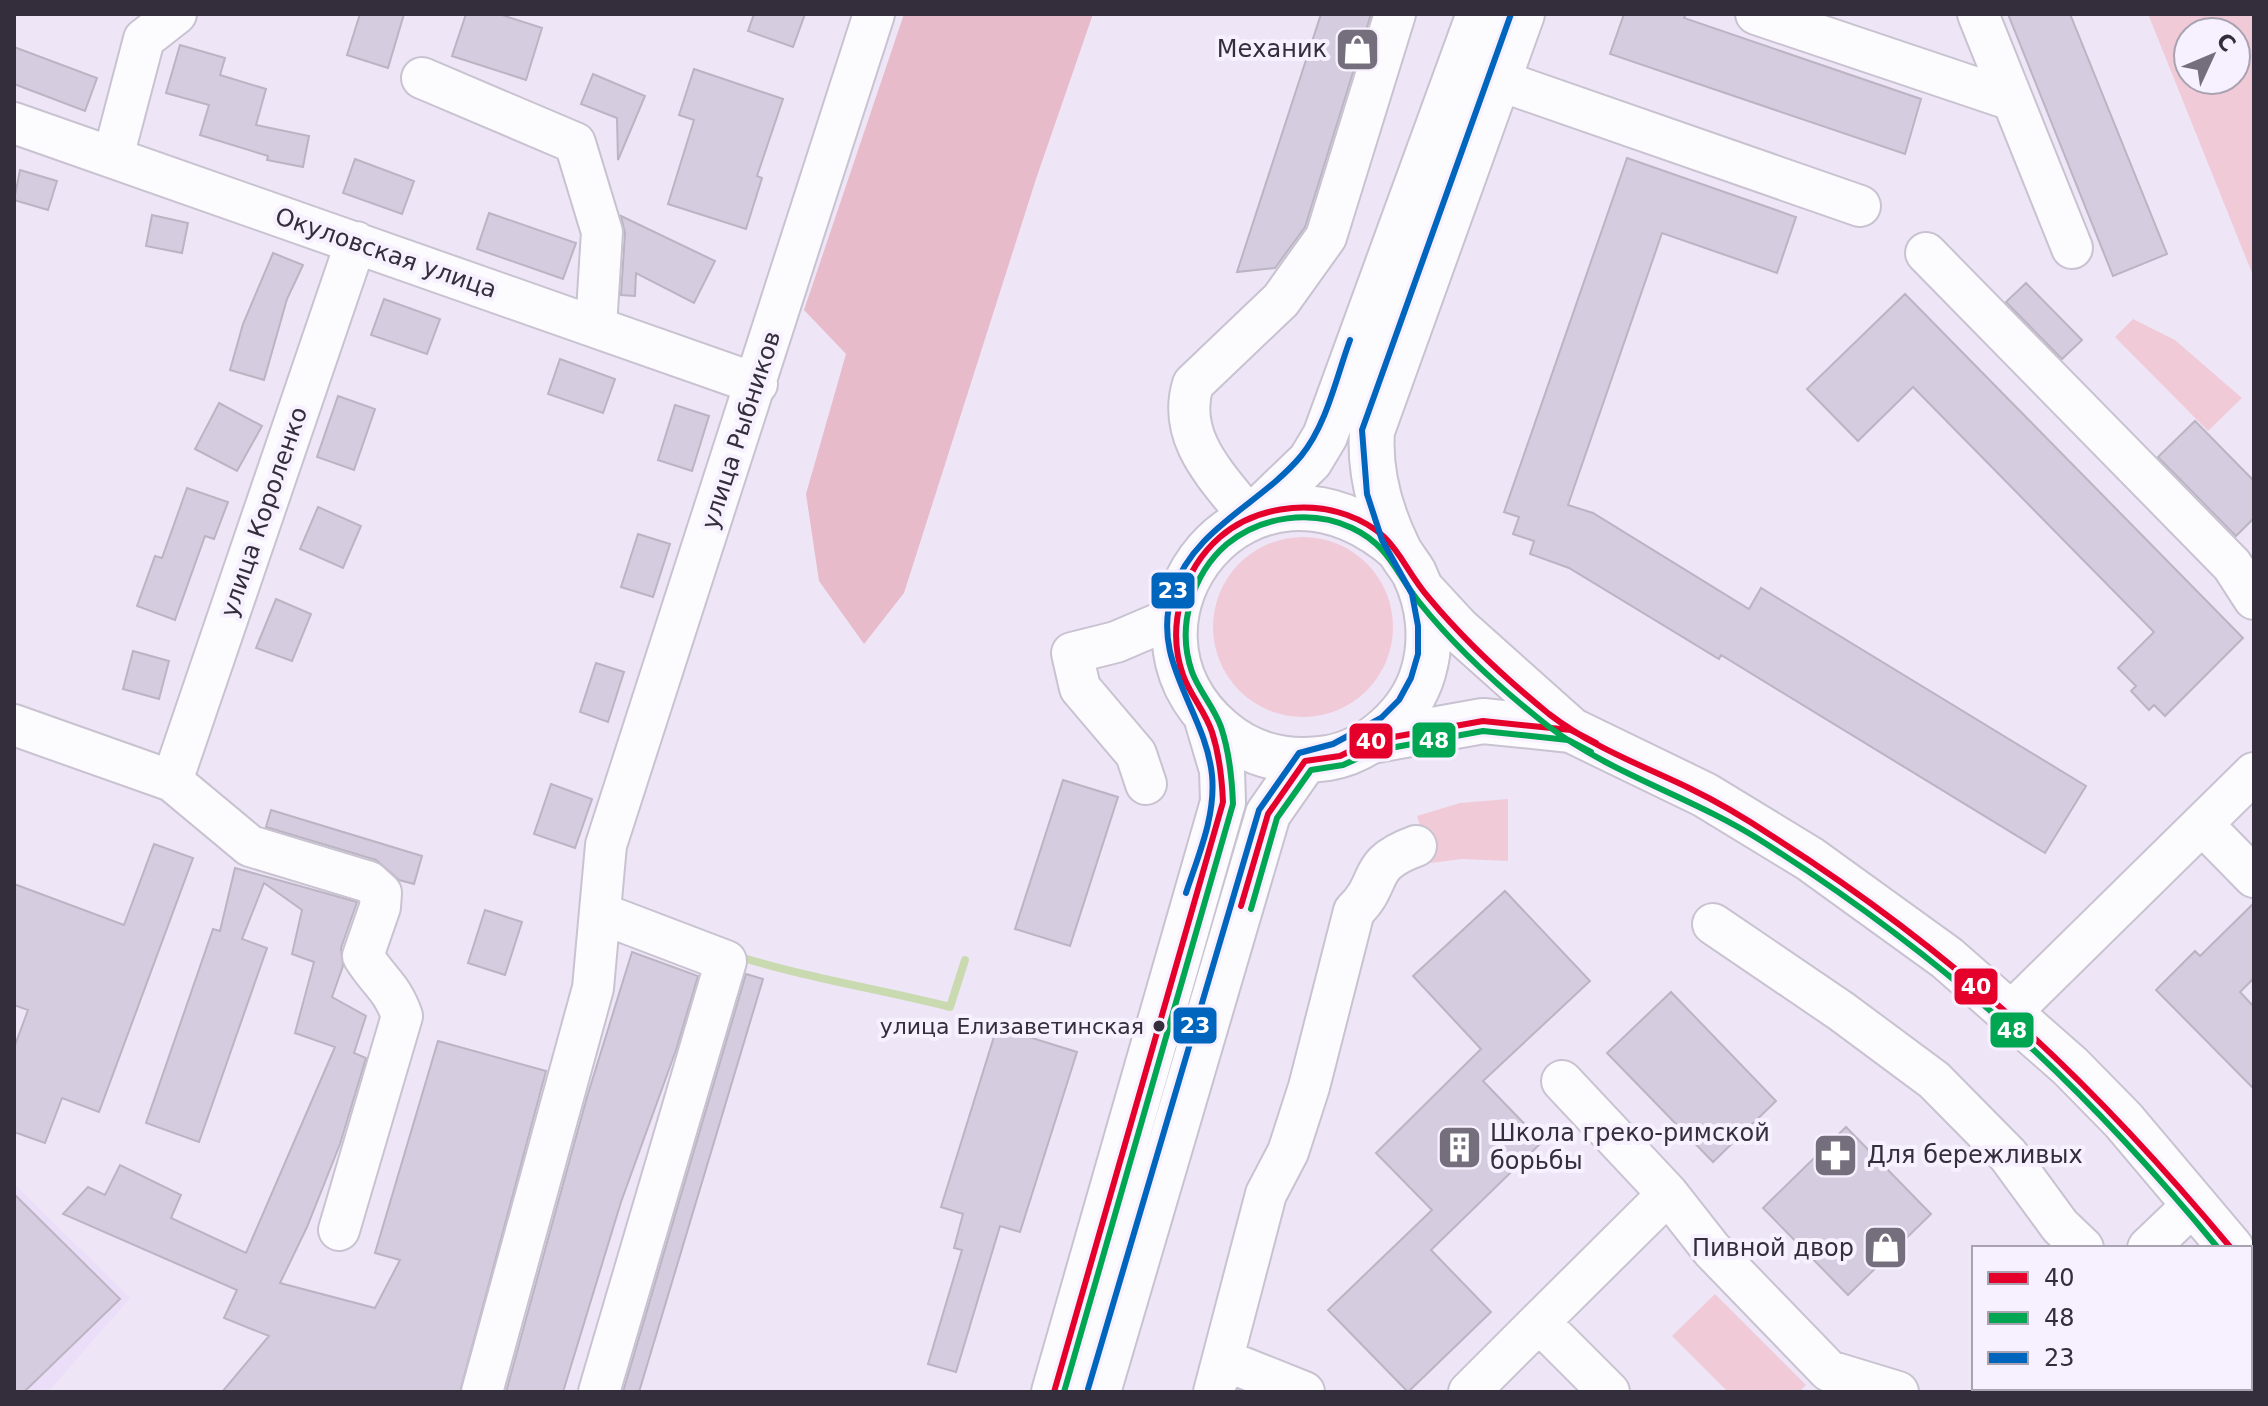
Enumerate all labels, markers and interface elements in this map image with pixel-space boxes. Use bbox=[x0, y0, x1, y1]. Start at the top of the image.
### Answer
north arrow bbox=[2172, 16, 2252, 96]
shop icon: Механик bbox=[1334, 25, 1382, 73]
text: С bbox=[2211, 28, 2241, 57]
place label: Механик bbox=[1217, 35, 1327, 63]
street label: Окуловская улица bbox=[272, 202, 500, 304]
street label: улица Рыбников bbox=[696, 327, 786, 533]
street label: улица Короленко bbox=[215, 403, 313, 621]
line badge: 23 bbox=[1150, 571, 1196, 610]
text: 23 bbox=[1158, 578, 1188, 603]
line badge: 48 bbox=[1411, 721, 1457, 759]
line badge: 40 bbox=[1348, 722, 1394, 760]
text: 48 bbox=[1419, 728, 1449, 753]
text: 40 bbox=[1356, 729, 1386, 754]
line badge: 40 bbox=[1953, 967, 1999, 1006]
text: 40 bbox=[1961, 974, 1991, 999]
line badge: 23 bbox=[1172, 1006, 1218, 1045]
line badge: 48 bbox=[1989, 1011, 2035, 1049]
text: 23 bbox=[1180, 1013, 1210, 1038]
place label: улица Елизаветинская bbox=[880, 1014, 1144, 1039]
marker: улица Елизаветинская bbox=[1151, 1018, 1167, 1034]
text: 48 bbox=[1997, 1018, 2027, 1043]
place label: Школа греко-римской борьбы bbox=[1490, 1119, 1770, 1175]
building icon: Школа греко-римской борьбы bbox=[1435, 1123, 1483, 1171]
pharmacy icon: Для бережливых bbox=[1812, 1131, 1860, 1179]
place label: Для бережливых bbox=[1867, 1141, 2083, 1169]
shop icon: Пивной двор bbox=[1861, 1224, 1909, 1272]
place label: Пивной двор bbox=[1692, 1234, 1854, 1262]
legend bbox=[1972, 1246, 2252, 1390]
text: 40 bbox=[2044, 1264, 2075, 1292]
text: 48 bbox=[2044, 1304, 2075, 1332]
text: 23 bbox=[2044, 1344, 2075, 1372]

